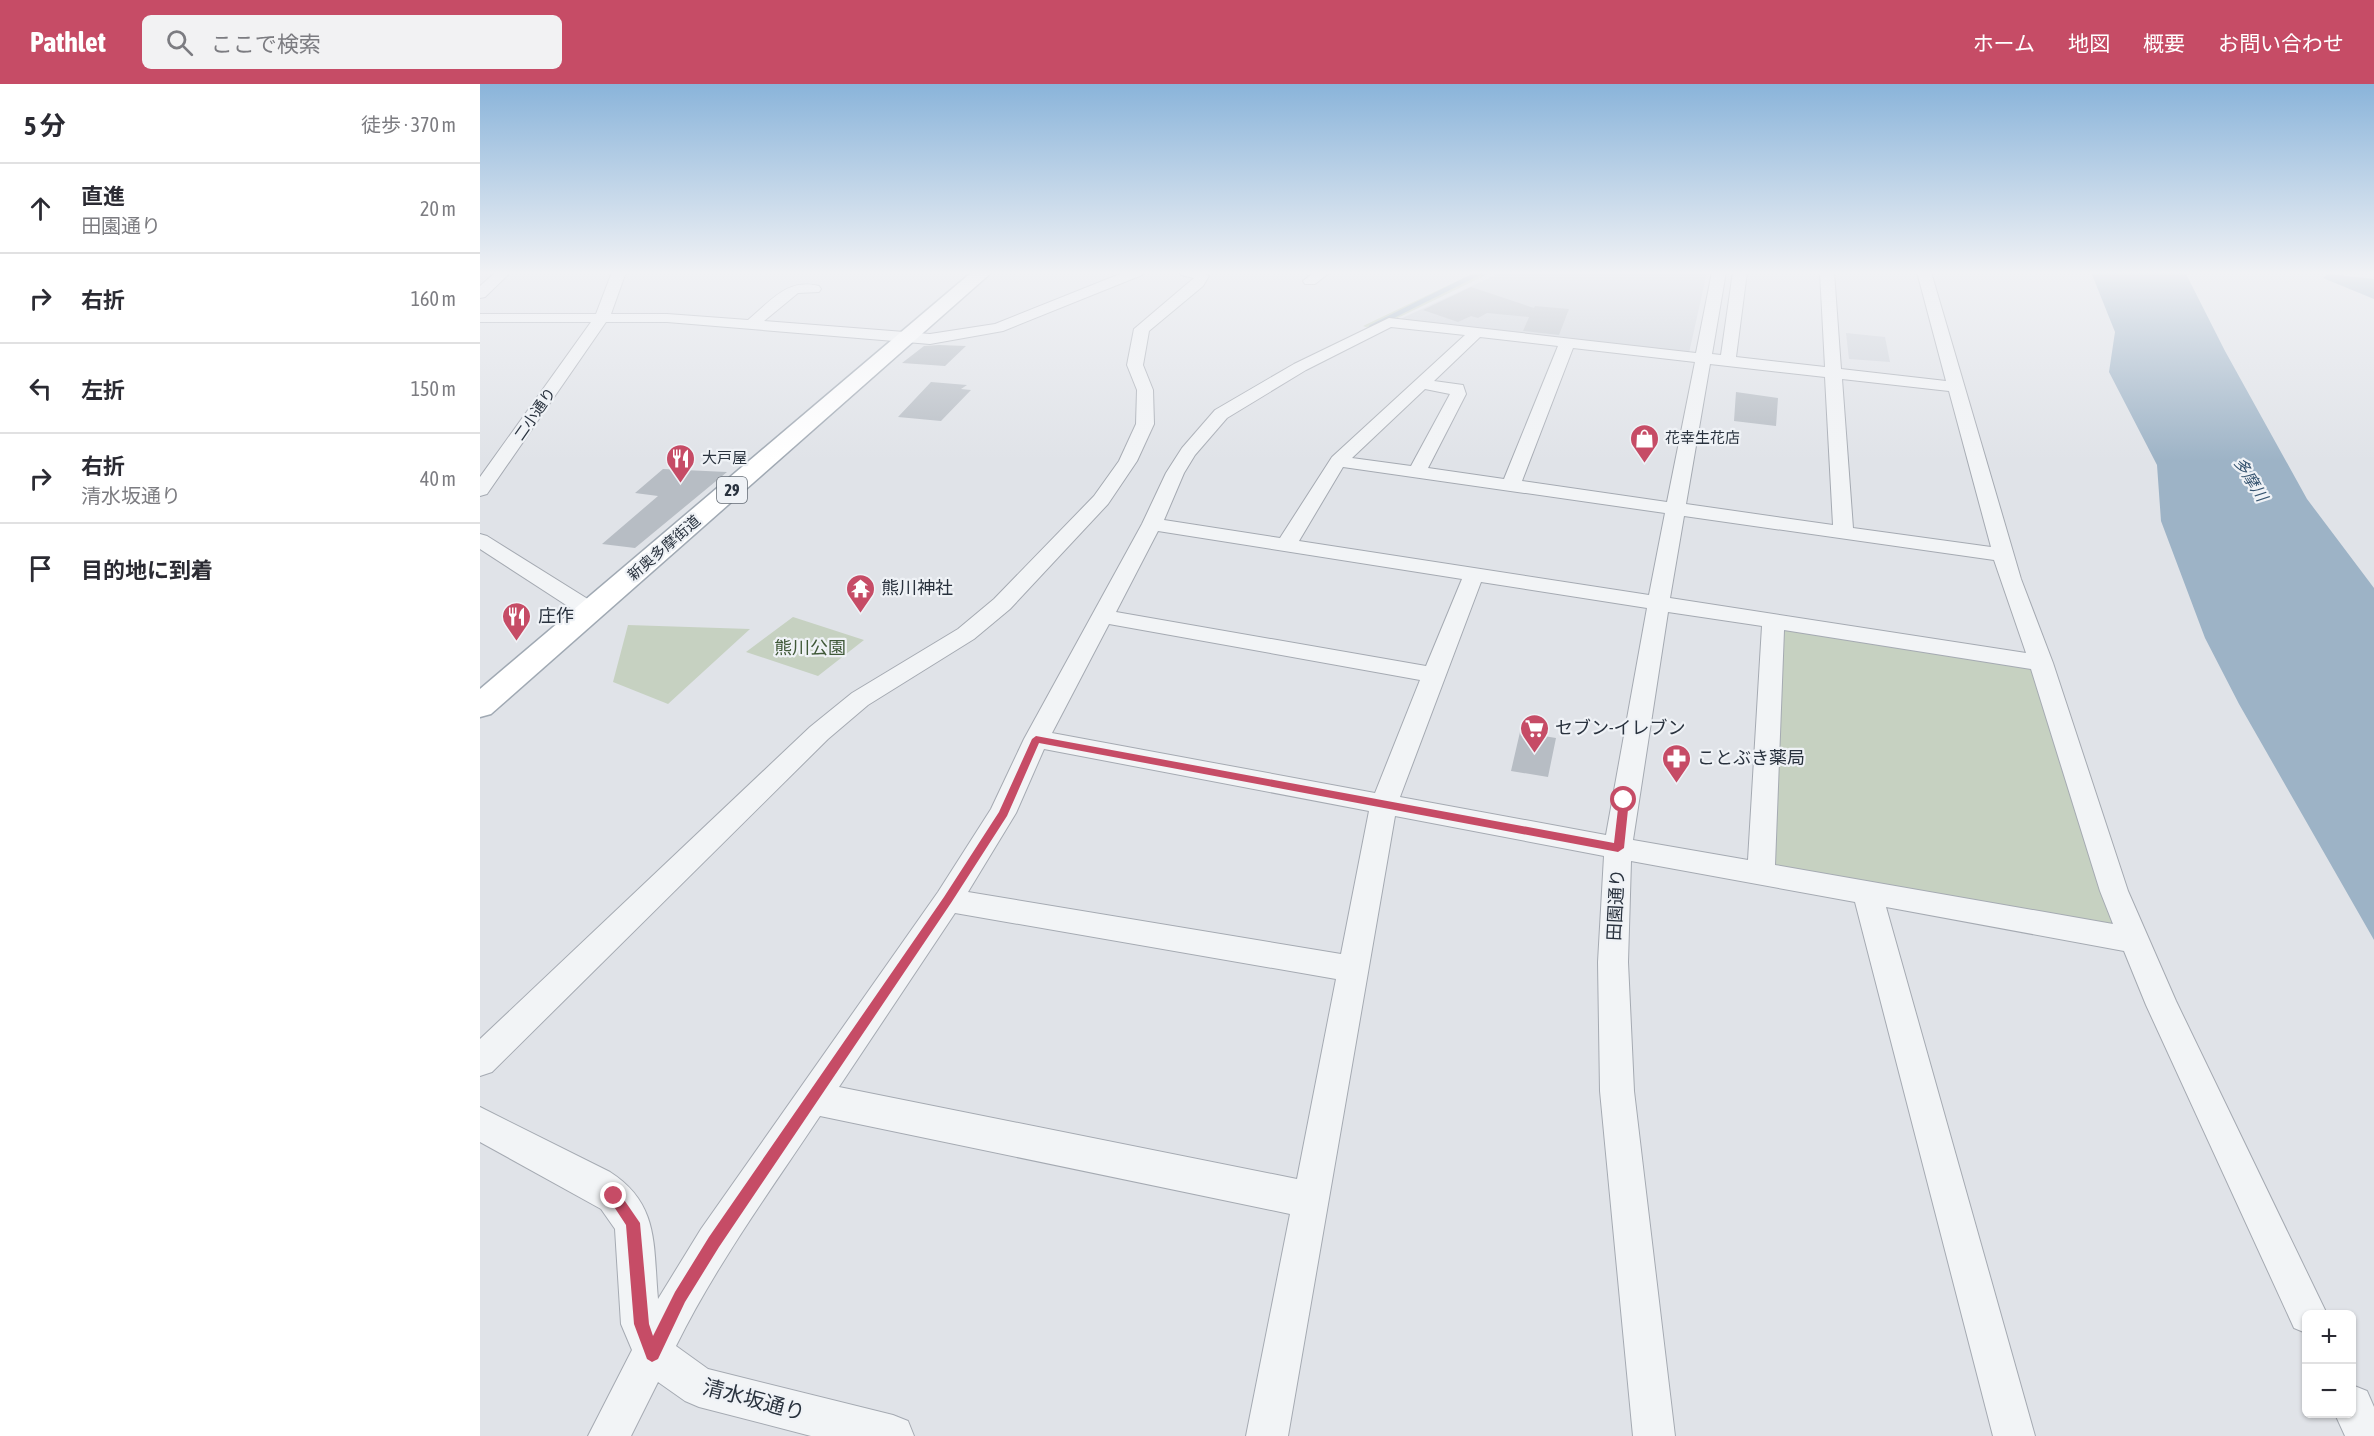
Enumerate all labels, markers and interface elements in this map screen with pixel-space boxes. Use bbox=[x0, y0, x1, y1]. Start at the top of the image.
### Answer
search box bbox=[142, 15, 562, 69]
text: Pathlet bbox=[30, 26, 106, 58]
icon: search bbox=[163, 26, 196, 59]
text: ここで検索 bbox=[211, 31, 321, 57]
text: ホーム bbox=[1973, 31, 2035, 55]
text: 地図 bbox=[2068, 31, 2110, 55]
text: 概要 bbox=[2143, 31, 2185, 55]
text: お問い合わせ bbox=[2218, 31, 2344, 55]
text: 5 分 bbox=[24, 111, 66, 141]
text: 徒歩 · 370 m bbox=[361, 113, 456, 136]
text: 直進 bbox=[81, 183, 125, 209]
icon: ahead bbox=[24, 192, 57, 225]
text: 20 m bbox=[420, 197, 456, 220]
text: 田園通り bbox=[81, 214, 161, 237]
icon: right bbox=[24, 282, 57, 315]
text: 右折 bbox=[81, 287, 125, 313]
text: 160 m bbox=[411, 287, 456, 310]
icon: left bbox=[24, 372, 57, 405]
text: 左折 bbox=[81, 377, 125, 403]
text: 150 m bbox=[411, 377, 456, 400]
street label: 二小通り bbox=[510, 384, 559, 443]
shop icon: 花幸生花店 bbox=[1628, 422, 1660, 464]
place label: 花幸生花店 bbox=[1665, 429, 1740, 446]
restaurant icon: 大戸屋 bbox=[665, 442, 697, 484]
place label: 大戸屋 bbox=[702, 449, 747, 466]
text: 右折 bbox=[81, 453, 125, 479]
water label: 多摩川 bbox=[2231, 454, 2272, 506]
icon: right bbox=[24, 462, 57, 495]
text: 40 m bbox=[420, 467, 456, 490]
road number: 29 bbox=[717, 477, 747, 503]
text: 清水坂通り bbox=[81, 484, 181, 507]
street label: 新奥多摩街道 bbox=[624, 512, 703, 584]
icon: arrive bbox=[24, 552, 57, 585]
text: 目的地に到着 bbox=[81, 557, 213, 583]
temple icon: 熊川神社 bbox=[844, 572, 876, 614]
place label: 熊川神社 bbox=[881, 577, 953, 598]
restaurant icon: 庄作 bbox=[501, 600, 533, 642]
place label: 庄作 bbox=[538, 605, 574, 626]
park label: 熊川公園 bbox=[774, 637, 846, 658]
supermarket icon: セブン-イレブン bbox=[1518, 712, 1550, 754]
place label: セブン-イレブン bbox=[1555, 717, 1686, 738]
pharmacy icon: ことぶき薬局 bbox=[1660, 742, 1692, 784]
place label: ことぶき薬局 bbox=[1697, 747, 1805, 768]
route start bbox=[1610, 786, 1636, 812]
street label: 田園通り bbox=[1603, 868, 1628, 941]
route end bbox=[600, 1182, 626, 1208]
map controls bbox=[2302, 1310, 2356, 1418]
button: + bbox=[2302, 1310, 2356, 1364]
button: − bbox=[2302, 1364, 2356, 1418]
street label: 清水坂通り bbox=[700, 1374, 808, 1424]

